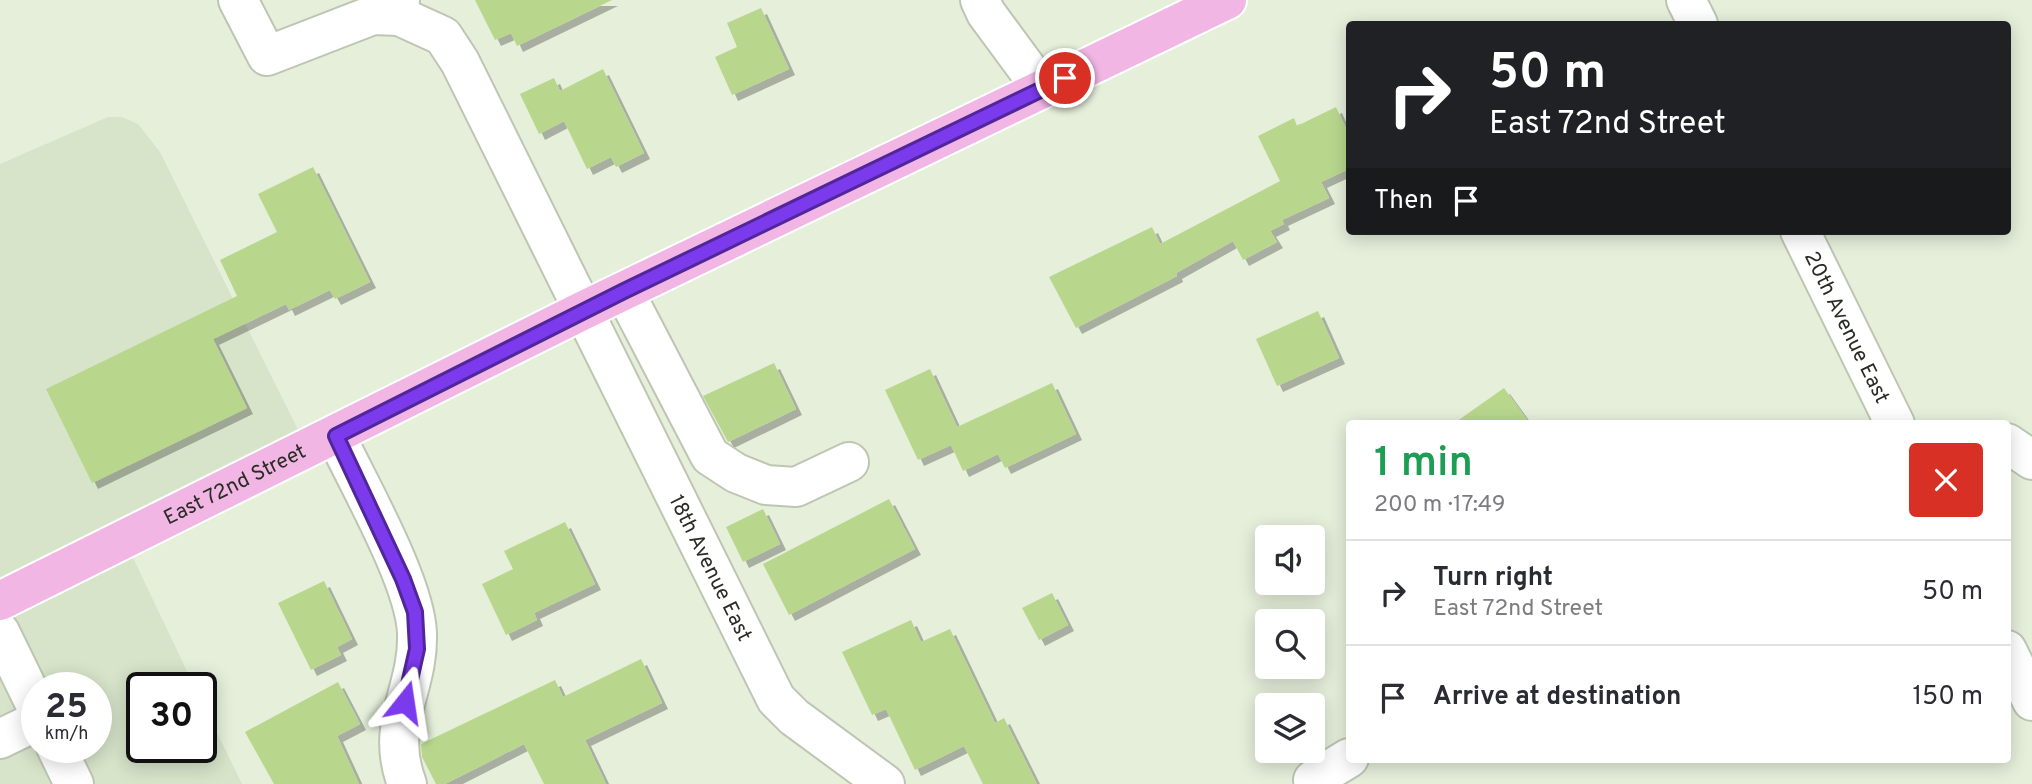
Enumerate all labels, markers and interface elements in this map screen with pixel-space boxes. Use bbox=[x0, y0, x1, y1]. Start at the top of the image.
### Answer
text: 50 m bbox=[1489, 44, 1606, 106]
pin bbox=[1035, 48, 1095, 108]
icon: right bbox=[1374, 49, 1465, 140]
icon: arrive bbox=[1046, 59, 1084, 97]
text: East 72nd Street bbox=[1489, 105, 1726, 145]
icon: arrive bbox=[1447, 182, 1485, 220]
text: Then bbox=[1374, 185, 1433, 218]
street label: 20th Avenue East bbox=[1797, 247, 1895, 408]
text: 1 min bbox=[1374, 438, 1473, 491]
street label: East 72nd Street bbox=[160, 439, 311, 532]
button: close bbox=[1909, 443, 1983, 517]
street label: 18th Avenue East bbox=[662, 491, 757, 646]
text: 200 m · 17:49 bbox=[1374, 491, 1506, 520]
map controls bbox=[1255, 525, 1325, 763]
button: sound bbox=[1255, 525, 1325, 595]
text: Turn right bbox=[1433, 562, 1553, 595]
icon: right bbox=[1374, 574, 1412, 612]
text: 50 m bbox=[1922, 576, 1983, 609]
text: East 72nd Street bbox=[1433, 595, 1603, 624]
button: search bbox=[1255, 609, 1325, 679]
position arrow bbox=[368, 665, 442, 739]
speed limit sign: 30 bbox=[126, 672, 217, 763]
icon: arrive bbox=[1374, 679, 1412, 717]
text: Arrive at destination bbox=[1433, 681, 1681, 714]
text: 150 m bbox=[1912, 681, 1983, 714]
text: 25 bbox=[45, 686, 88, 730]
button: layers bbox=[1255, 693, 1325, 763]
text: km/h bbox=[45, 723, 88, 746]

